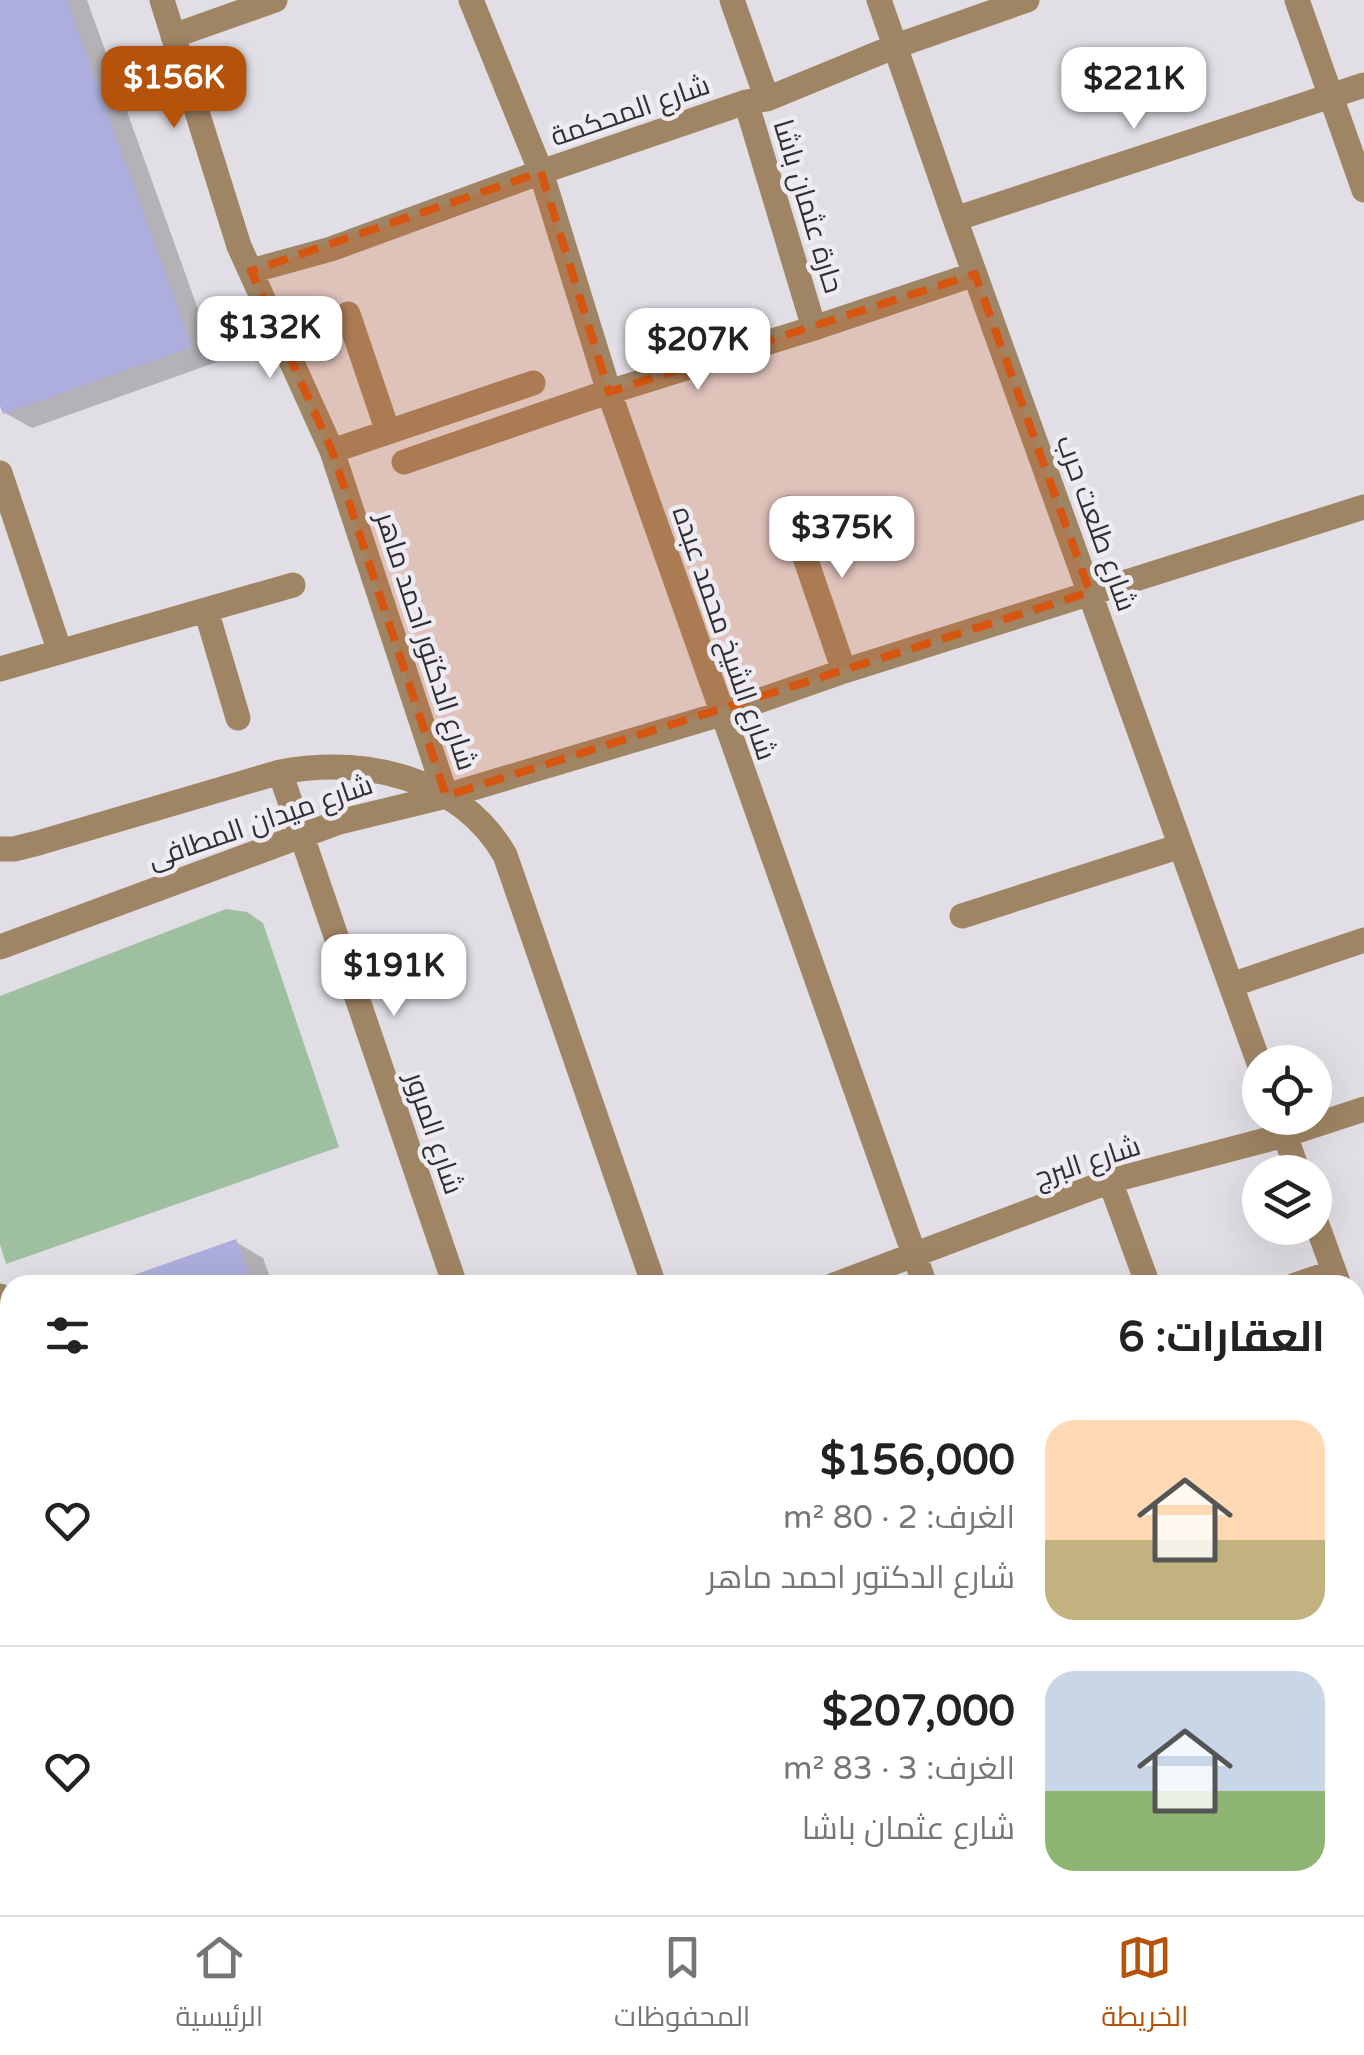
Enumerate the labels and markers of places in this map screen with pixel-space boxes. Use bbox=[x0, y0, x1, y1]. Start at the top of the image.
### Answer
pin: $156K bbox=[104, 46, 244, 131]
pin: $221K bbox=[1064, 47, 1204, 132]
pin: $132K bbox=[200, 296, 340, 381]
pin: $207K bbox=[628, 308, 768, 393]
pin: $375K bbox=[772, 496, 912, 581]
pin: $191K bbox=[324, 934, 464, 1019]

